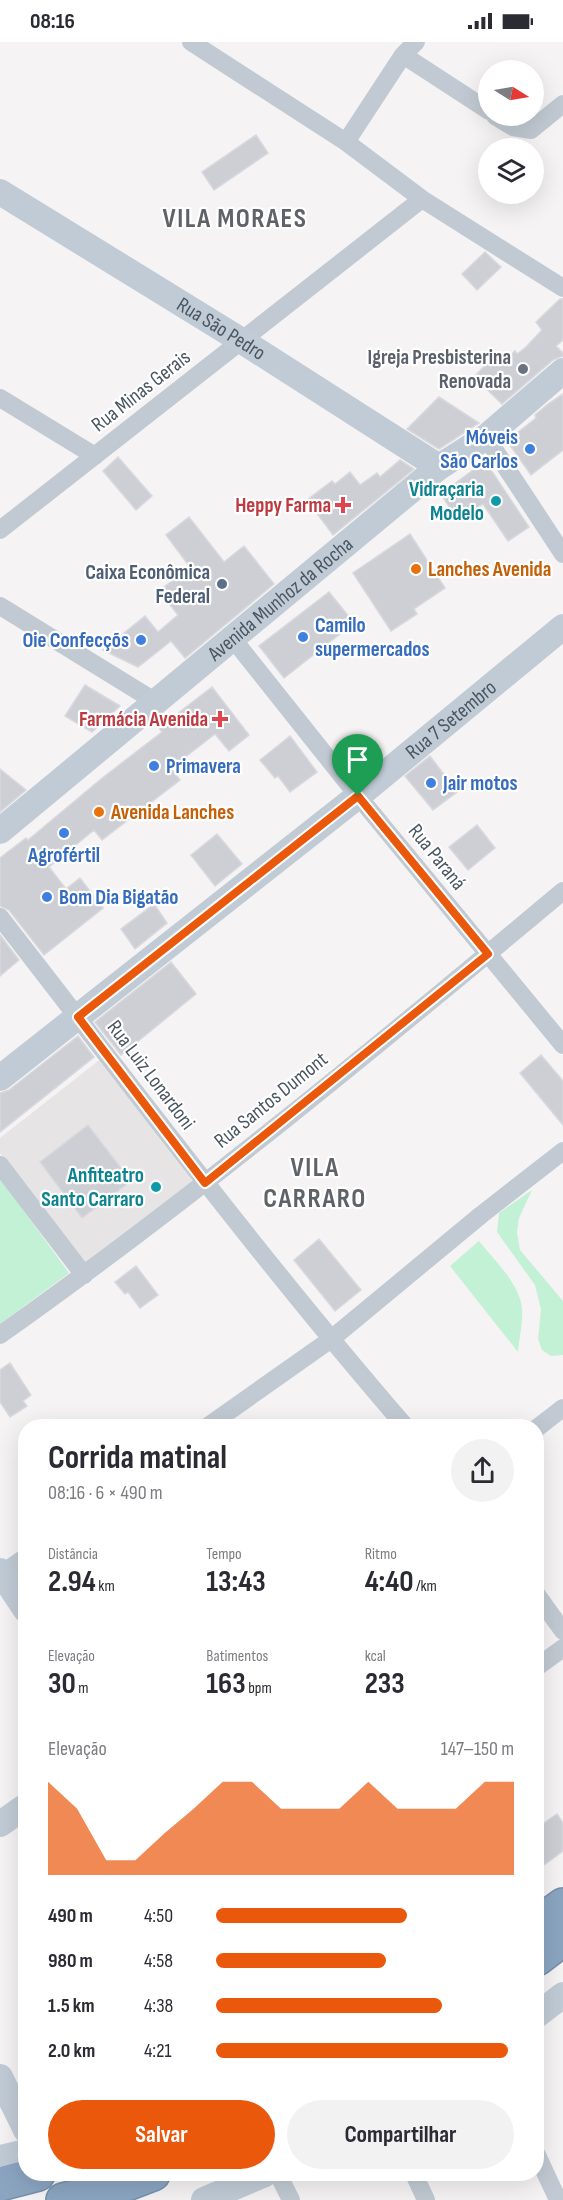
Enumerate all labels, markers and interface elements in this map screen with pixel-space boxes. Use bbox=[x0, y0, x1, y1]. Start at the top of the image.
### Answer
text: 08:16 bbox=[30, 8, 75, 35]
north arrow bbox=[478, 60, 544, 126]
map controls bbox=[478, 60, 544, 204]
button: layers bbox=[478, 138, 544, 204]
district label: VILA MORAES bbox=[163, 203, 307, 235]
street label: Rua São Pedro bbox=[172, 292, 270, 365]
street label: Rua Minas Gerais bbox=[87, 345, 195, 437]
place label: Igreja Presbisterina Renovada bbox=[368, 345, 511, 394]
marker: Igreja Presbisterina Renovada bbox=[516, 362, 530, 376]
place label: Móveis São Carlos bbox=[440, 425, 518, 474]
marker: Móveis São Carlos bbox=[523, 442, 537, 456]
place label: Vidraçaria Modelo bbox=[409, 477, 484, 526]
place label: Heppy Farma bbox=[235, 493, 331, 518]
marker: Vidraçaria Modelo bbox=[489, 494, 503, 508]
marker: Heppy Farma bbox=[336, 498, 350, 512]
street label: Avenida Munhoz da Rocha bbox=[202, 531, 358, 667]
place label: Lanches Avenida bbox=[428, 557, 551, 582]
place label: Caixa Econômica Federal bbox=[85, 560, 210, 609]
marker: Lanches Avenida bbox=[409, 562, 423, 576]
marker: Caixa Econômica Federal bbox=[215, 577, 229, 591]
place label: Camilo supermercados bbox=[315, 613, 430, 662]
place label: Oie Confecçõs bbox=[22, 628, 129, 653]
marker: Camilo supermercados bbox=[296, 630, 310, 644]
marker: Oie Confecçõs bbox=[134, 633, 148, 647]
street label: Rua 7 Setembro bbox=[400, 675, 501, 764]
place label: Farmácia Avenida bbox=[79, 707, 208, 732]
marker: Farmácia Avenida bbox=[213, 712, 227, 726]
pin bbox=[332, 734, 383, 796]
icon: arrive bbox=[341, 743, 374, 776]
place label: Primavera bbox=[166, 754, 241, 779]
marker: Primavera bbox=[147, 759, 161, 773]
place label: Jair motos bbox=[442, 771, 517, 796]
marker: Jair motos bbox=[424, 776, 438, 790]
place label: Avenida Lanches bbox=[110, 800, 234, 825]
marker: Avenida Lanches bbox=[92, 805, 106, 819]
street label: Rua Paraná bbox=[403, 819, 471, 895]
marker: Agrofértil bbox=[57, 826, 71, 840]
place label: Agrofértil bbox=[27, 843, 100, 868]
place label: Bom Dia Bigatão bbox=[59, 885, 178, 910]
marker: Bom Dia Bigatão bbox=[40, 890, 54, 904]
street label: Rua Luiz Lonardoni bbox=[102, 1015, 200, 1135]
street label: Rua Santos Dumont bbox=[209, 1047, 333, 1153]
district label: VILA CARRARO bbox=[263, 1152, 367, 1215]
place label: Anfiteatro Santo Carraro bbox=[41, 1163, 144, 1212]
marker: Anfiteatro Santo Carraro bbox=[149, 1180, 163, 1194]
text: Corrida matinal bbox=[48, 1438, 227, 1478]
button: share bbox=[451, 1439, 514, 1502]
text: 08:16 · 6 × 490 m bbox=[48, 1481, 163, 1505]
text: Distância bbox=[48, 1545, 98, 1564]
text: Tempo bbox=[206, 1545, 242, 1564]
text: Ritmo bbox=[365, 1545, 397, 1564]
text: 2.94 bbox=[48, 1564, 96, 1600]
text: 13:43 bbox=[206, 1564, 266, 1600]
text: 4:40 bbox=[365, 1564, 414, 1600]
text: km bbox=[96, 1577, 115, 1596]
text: /km bbox=[414, 1577, 437, 1596]
text: Elevação bbox=[48, 1647, 95, 1666]
text: Batimentos bbox=[206, 1647, 268, 1666]
text: kcal bbox=[365, 1647, 386, 1666]
text: 30 bbox=[48, 1666, 76, 1702]
text: 163 bbox=[206, 1666, 246, 1702]
text: 233 bbox=[365, 1666, 405, 1702]
text: m bbox=[76, 1679, 89, 1698]
text: bpm bbox=[246, 1679, 272, 1698]
text: Elevação bbox=[48, 1737, 107, 1761]
text: 147–150 m bbox=[441, 1737, 514, 1761]
text: 490 m bbox=[48, 1904, 93, 1928]
text: 4:50 bbox=[144, 1904, 173, 1928]
text: 980 m bbox=[48, 1949, 93, 1973]
text: 4:58 bbox=[144, 1949, 173, 1973]
text: 1.5 km bbox=[48, 1994, 94, 2018]
text: 4:38 bbox=[144, 1994, 173, 2018]
text: 2.0 km bbox=[48, 2039, 95, 2063]
text: 4:21 bbox=[144, 2039, 171, 2063]
button: Salvar bbox=[48, 2100, 275, 2169]
button: Compartilhar bbox=[287, 2100, 514, 2169]

